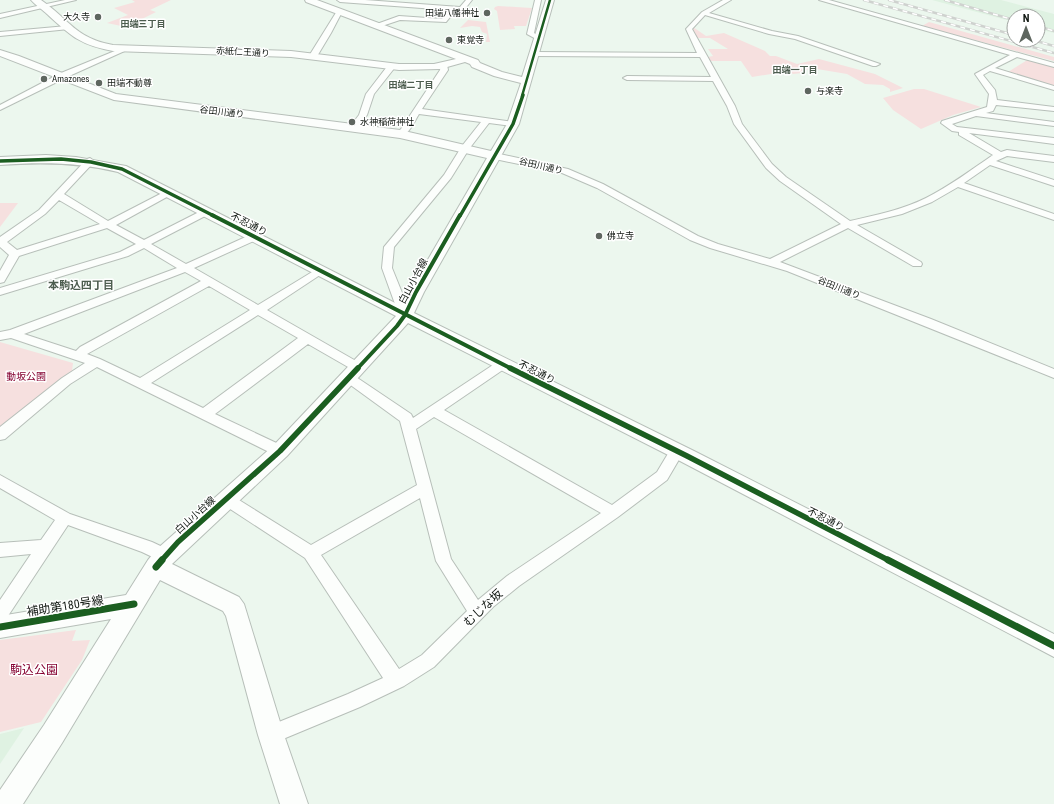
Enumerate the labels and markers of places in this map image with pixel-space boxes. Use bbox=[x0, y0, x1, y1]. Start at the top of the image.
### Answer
place label: 田端八幡神社 bbox=[425, 8, 479, 18]
marker: 田端八幡神社 bbox=[482, 8, 492, 18]
place label: 大久寺 bbox=[63, 12, 90, 22]
marker: 大久寺 bbox=[93, 12, 103, 22]
marker: 東覚寺 bbox=[444, 35, 454, 45]
place label: 東覚寺 bbox=[457, 35, 484, 45]
marker: Amazones bbox=[39, 74, 49, 84]
place label: Amazones bbox=[52, 74, 89, 84]
marker: 田端不動尊 bbox=[94, 78, 104, 88]
place label: 田端不動尊 bbox=[107, 78, 152, 88]
marker: 与楽寺 bbox=[803, 86, 813, 96]
place label: 与楽寺 bbox=[816, 86, 843, 96]
marker: 水神稲荷神社 bbox=[347, 117, 357, 127]
place label: 水神稲荷神社 bbox=[360, 117, 414, 127]
marker: 佛立寺 bbox=[594, 231, 604, 241]
place label: 佛立寺 bbox=[607, 231, 634, 241]

